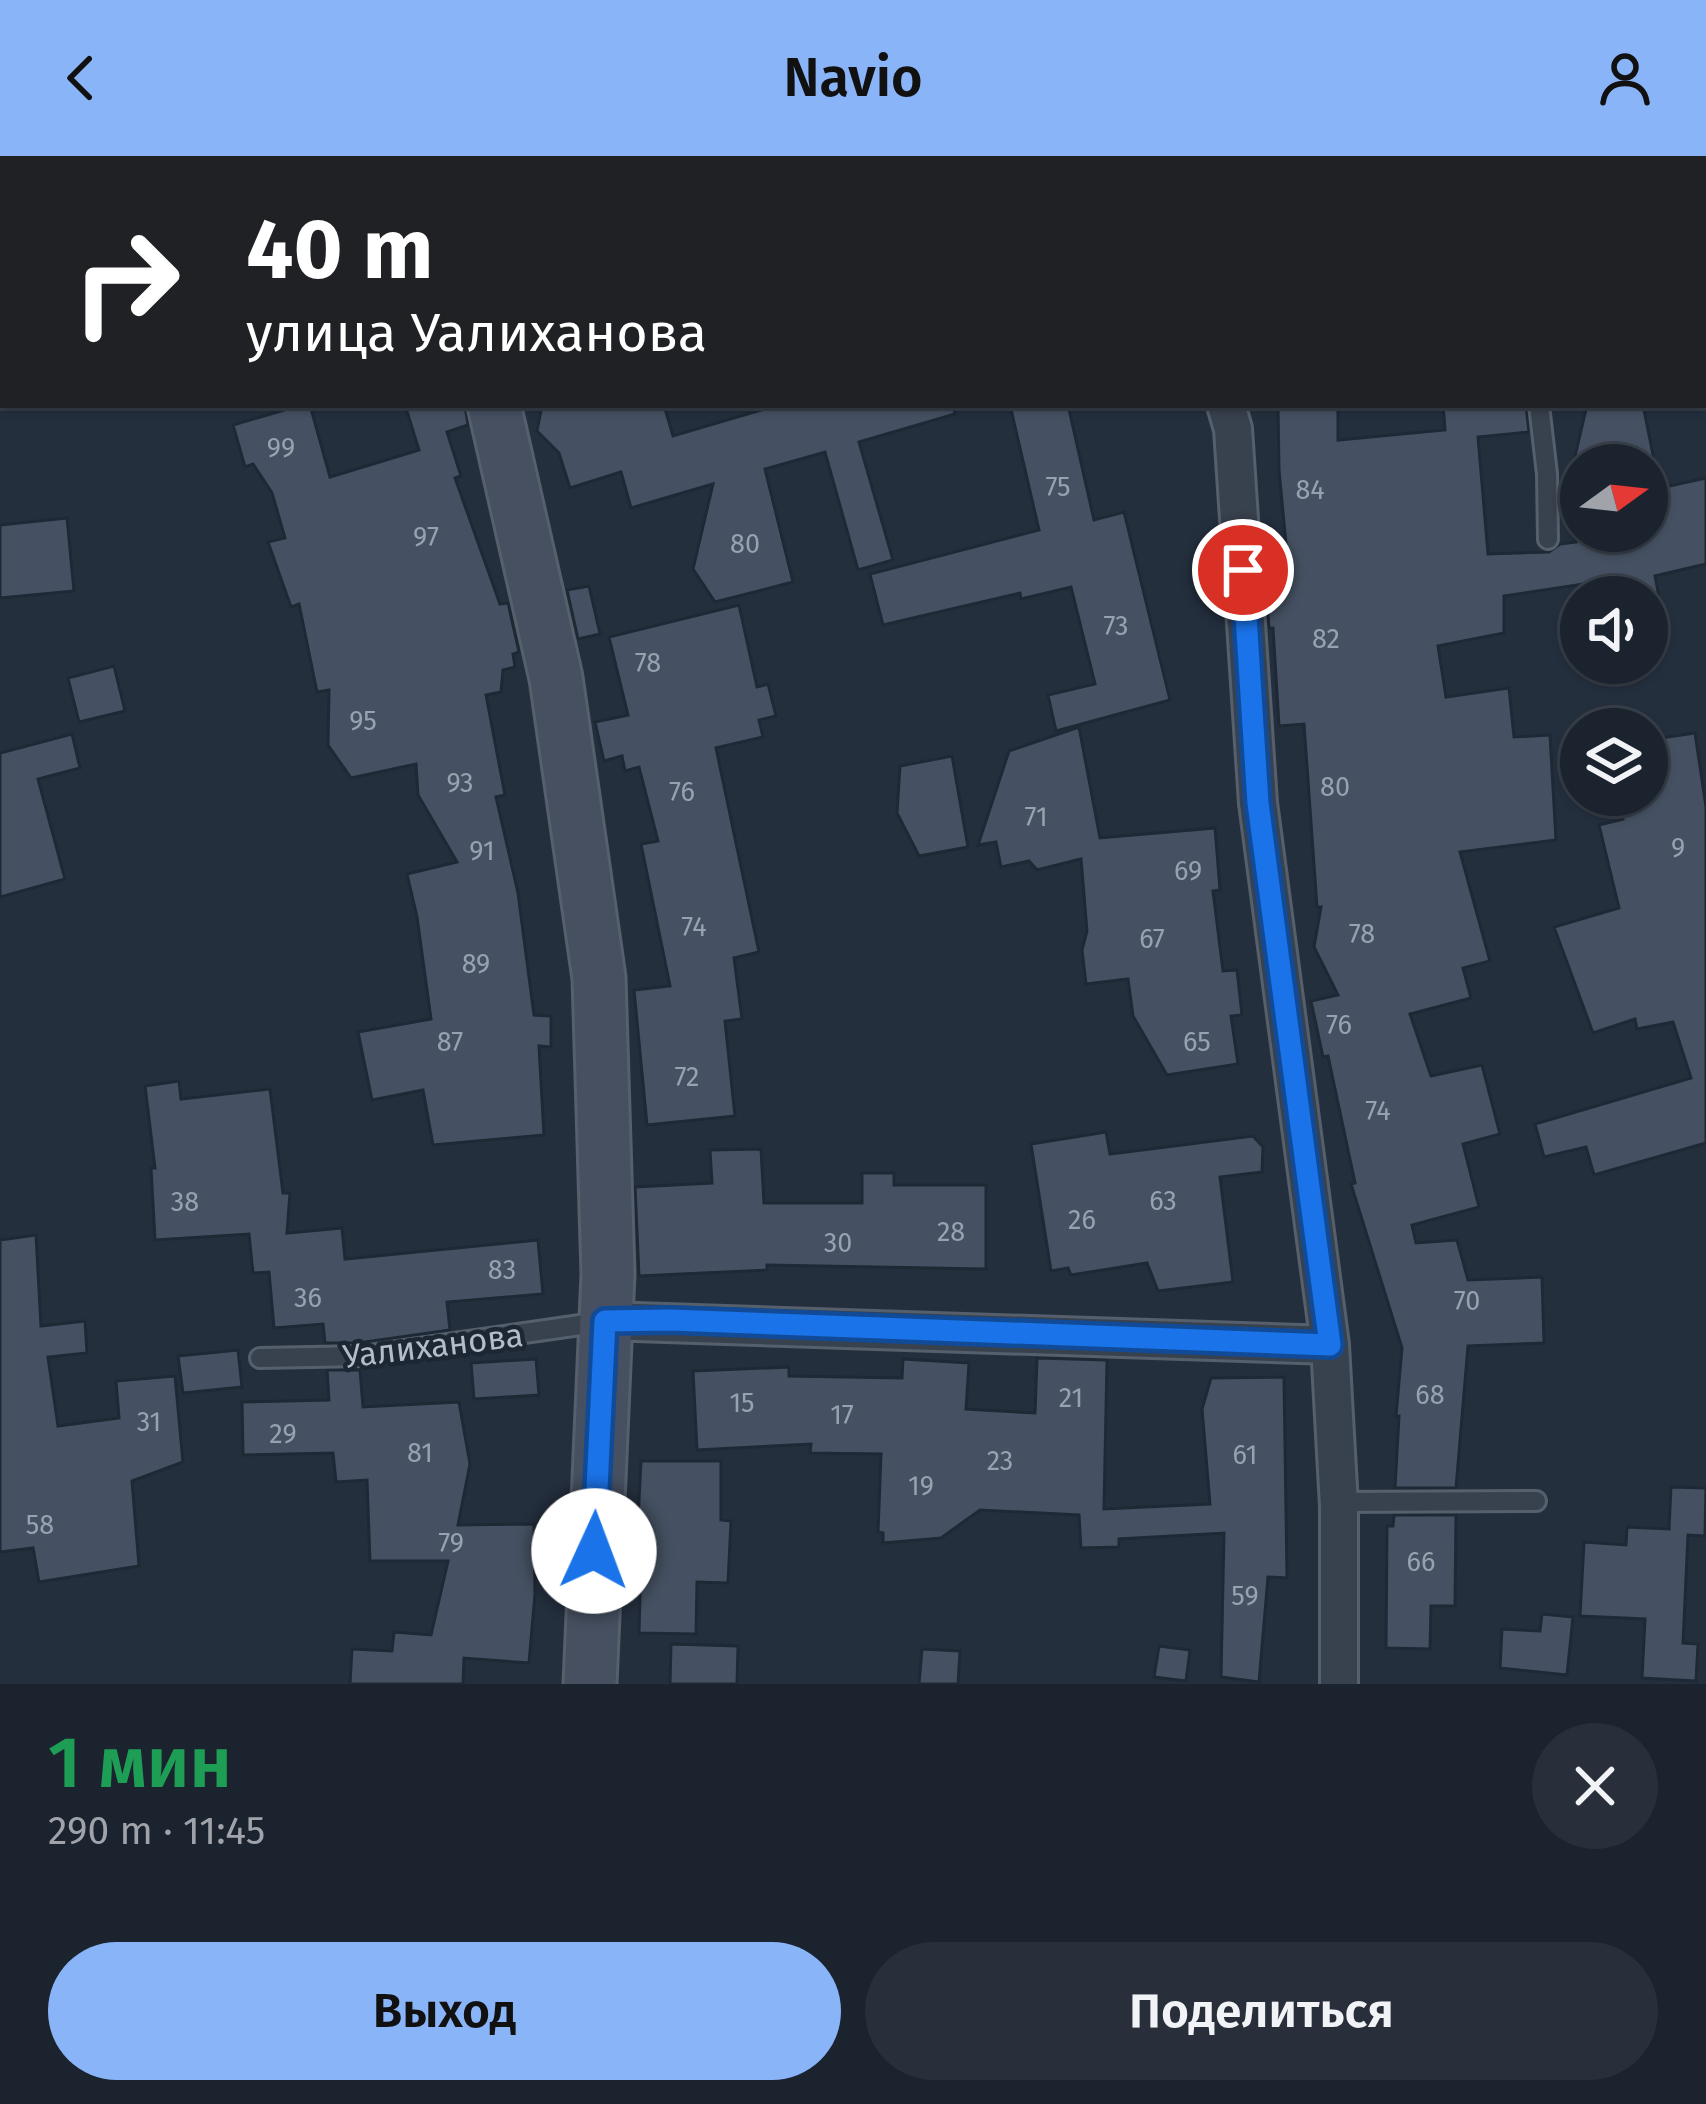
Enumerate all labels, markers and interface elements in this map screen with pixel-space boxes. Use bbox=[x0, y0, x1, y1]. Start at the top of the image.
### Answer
icon: back bbox=[48, 45, 114, 111]
icon: person bbox=[1592, 45, 1658, 111]
text: Navio bbox=[784, 46, 923, 110]
text: 40 m bbox=[246, 199, 434, 300]
icon: right bbox=[48, 204, 204, 360]
text: улица Уалиханова bbox=[246, 301, 707, 365]
house number: 99 bbox=[267, 432, 295, 464]
north arrow bbox=[1560, 444, 1668, 552]
map controls bbox=[1560, 444, 1668, 816]
house number: 75 bbox=[1045, 471, 1071, 503]
house number: 84 bbox=[1295, 474, 1325, 506]
pin bbox=[1192, 519, 1294, 621]
house number: 97 bbox=[413, 521, 439, 553]
house number: 80 bbox=[730, 528, 760, 560]
icon: arrive bbox=[1210, 537, 1276, 603]
button: sound bbox=[1560, 576, 1668, 684]
house number: 73 bbox=[1103, 610, 1129, 642]
house number: 82 bbox=[1312, 623, 1340, 655]
house number: 78 bbox=[635, 647, 661, 679]
house number: 95 bbox=[349, 705, 377, 737]
button: layers bbox=[1560, 708, 1668, 816]
house number: 93 bbox=[446, 767, 474, 799]
house number: 80 bbox=[1320, 771, 1350, 803]
house number: 76 bbox=[669, 776, 695, 808]
house number: 71 bbox=[1024, 801, 1048, 833]
house number: 9 bbox=[1671, 832, 1685, 864]
house number: 91 bbox=[469, 835, 495, 867]
house number: 69 bbox=[1174, 855, 1202, 887]
house number: 74 bbox=[681, 911, 707, 943]
house number: 78 bbox=[1349, 918, 1375, 950]
house number: 67 bbox=[1139, 923, 1165, 955]
house number: 89 bbox=[462, 948, 490, 980]
house number: 76 bbox=[1326, 1009, 1352, 1041]
house number: 87 bbox=[437, 1026, 463, 1058]
house number: 65 bbox=[1183, 1026, 1211, 1058]
house number: 72 bbox=[675, 1061, 699, 1093]
house number: 74 bbox=[1365, 1095, 1391, 1127]
house number: 63 bbox=[1149, 1185, 1177, 1217]
house number: 38 bbox=[171, 1186, 199, 1218]
house number: 26 bbox=[1068, 1204, 1096, 1236]
house number: 28 bbox=[937, 1216, 965, 1248]
house number: 30 bbox=[824, 1227, 852, 1259]
house number: 83 bbox=[488, 1254, 516, 1286]
house number: 36 bbox=[294, 1282, 322, 1314]
house number: 70 bbox=[1454, 1285, 1480, 1317]
street label: Уалиханова bbox=[341, 1315, 525, 1377]
house number: 68 bbox=[1415, 1379, 1445, 1411]
house number: 21 bbox=[1059, 1382, 1083, 1414]
house number: 15 bbox=[729, 1387, 755, 1419]
house number: 17 bbox=[830, 1399, 854, 1431]
house number: 31 bbox=[137, 1406, 161, 1438]
house number: 29 bbox=[269, 1418, 297, 1450]
house number: 81 bbox=[407, 1437, 433, 1469]
house number: 61 bbox=[1233, 1439, 1257, 1471]
house number: 23 bbox=[987, 1445, 1013, 1477]
house number: 19 bbox=[908, 1470, 934, 1502]
position arrow bbox=[531, 1488, 657, 1614]
house number: 58 bbox=[26, 1509, 54, 1541]
house number: 79 bbox=[438, 1527, 464, 1559]
house number: 66 bbox=[1407, 1546, 1435, 1578]
house number: 59 bbox=[1231, 1580, 1259, 1612]
text: 1 мин bbox=[48, 1720, 232, 1806]
button: close bbox=[1532, 1723, 1658, 1849]
text: 290 m · 11:45 bbox=[48, 1808, 265, 1854]
button: Выход bbox=[48, 1942, 841, 2080]
button: Поделиться bbox=[865, 1942, 1658, 2080]

